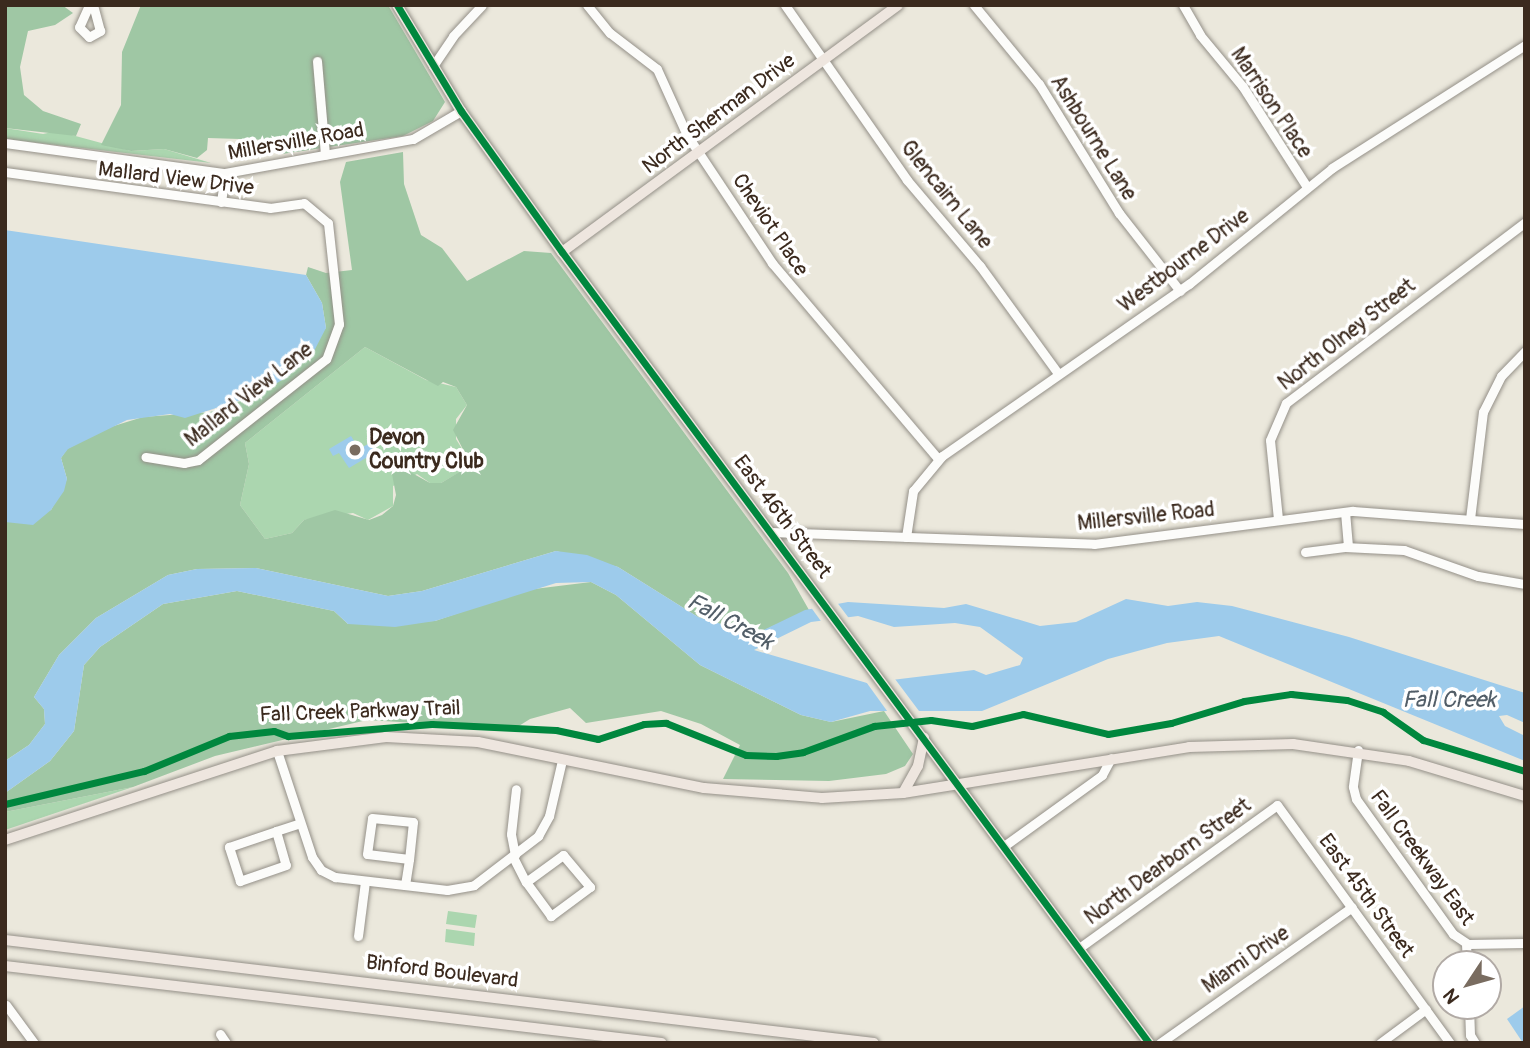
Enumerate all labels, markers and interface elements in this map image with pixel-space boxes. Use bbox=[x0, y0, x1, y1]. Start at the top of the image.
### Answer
street label: Marrison Place bbox=[1225, 43, 1317, 163]
street label: North Sherman Drive bbox=[638, 48, 800, 180]
street label: Ashbourne Lane bbox=[1045, 71, 1141, 205]
street label: Millersville Road bbox=[226, 118, 366, 166]
street label: Glencairn Lane bbox=[895, 136, 997, 254]
street label: Mallard View Drive bbox=[97, 157, 255, 201]
street label: Cheviot Place bbox=[727, 169, 813, 281]
street label: Westbourne Drive bbox=[1114, 204, 1254, 318]
street label: North Olney Street bbox=[1273, 274, 1421, 396]
street label: Mallard View Lane bbox=[180, 337, 318, 453]
place label: Devon Country Club bbox=[369, 425, 484, 475]
marker: Devon Country Club bbox=[347, 442, 363, 458]
street label: East 46th Street bbox=[728, 451, 836, 583]
street label: Millersville Road bbox=[1076, 497, 1216, 537]
water label: Fall Creek bbox=[682, 588, 778, 656]
water label: Fall Creek bbox=[1402, 686, 1496, 714]
street label: Fall Creek Parkway Trail bbox=[259, 696, 461, 728]
street label: Fall Creekway East bbox=[1364, 785, 1480, 931]
street label: North Dearborn Street bbox=[1080, 793, 1256, 931]
street label: East 45th Street bbox=[1313, 829, 1419, 963]
street label: Miami Drive bbox=[1198, 921, 1294, 999]
street label: Binford Boulevard bbox=[364, 950, 520, 994]
north arrow bbox=[1432, 950, 1502, 1020]
text: N bbox=[1438, 984, 1465, 1008]

